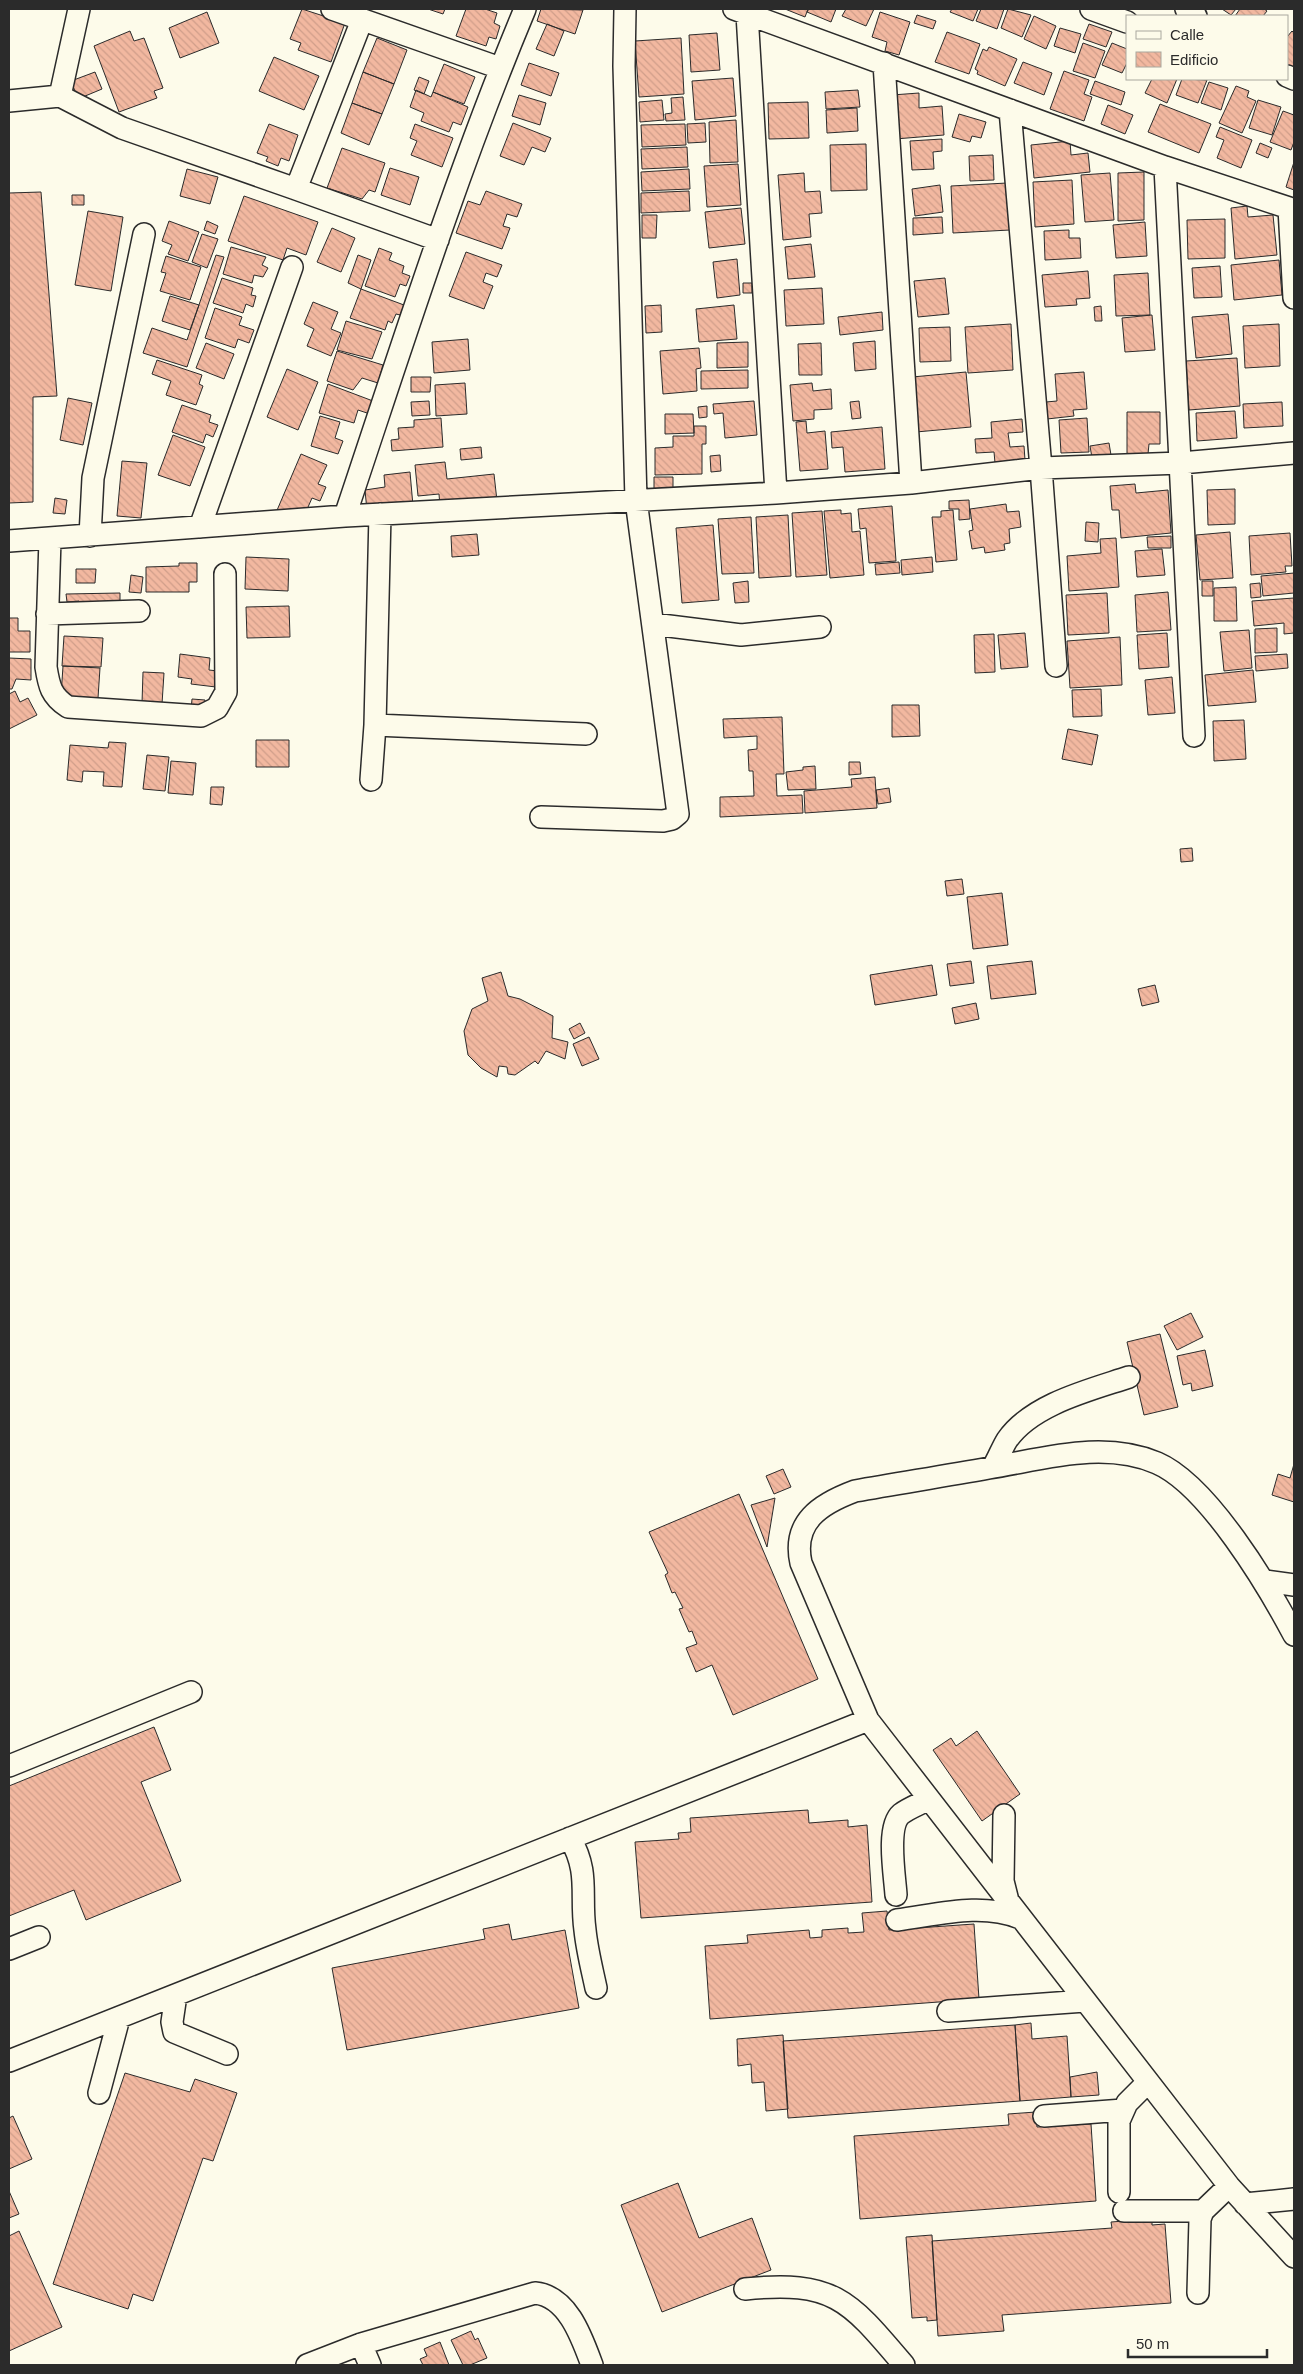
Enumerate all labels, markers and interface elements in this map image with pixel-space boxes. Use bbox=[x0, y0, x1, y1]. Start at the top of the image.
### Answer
legend bbox=[1126, 15, 1288, 80]
text: Calle bbox=[1170, 26, 1204, 43]
text: Edificio bbox=[1170, 51, 1218, 68]
scale bar bbox=[1128, 2326, 1267, 2358]
text: 50 m bbox=[1136, 2335, 1169, 2352]

